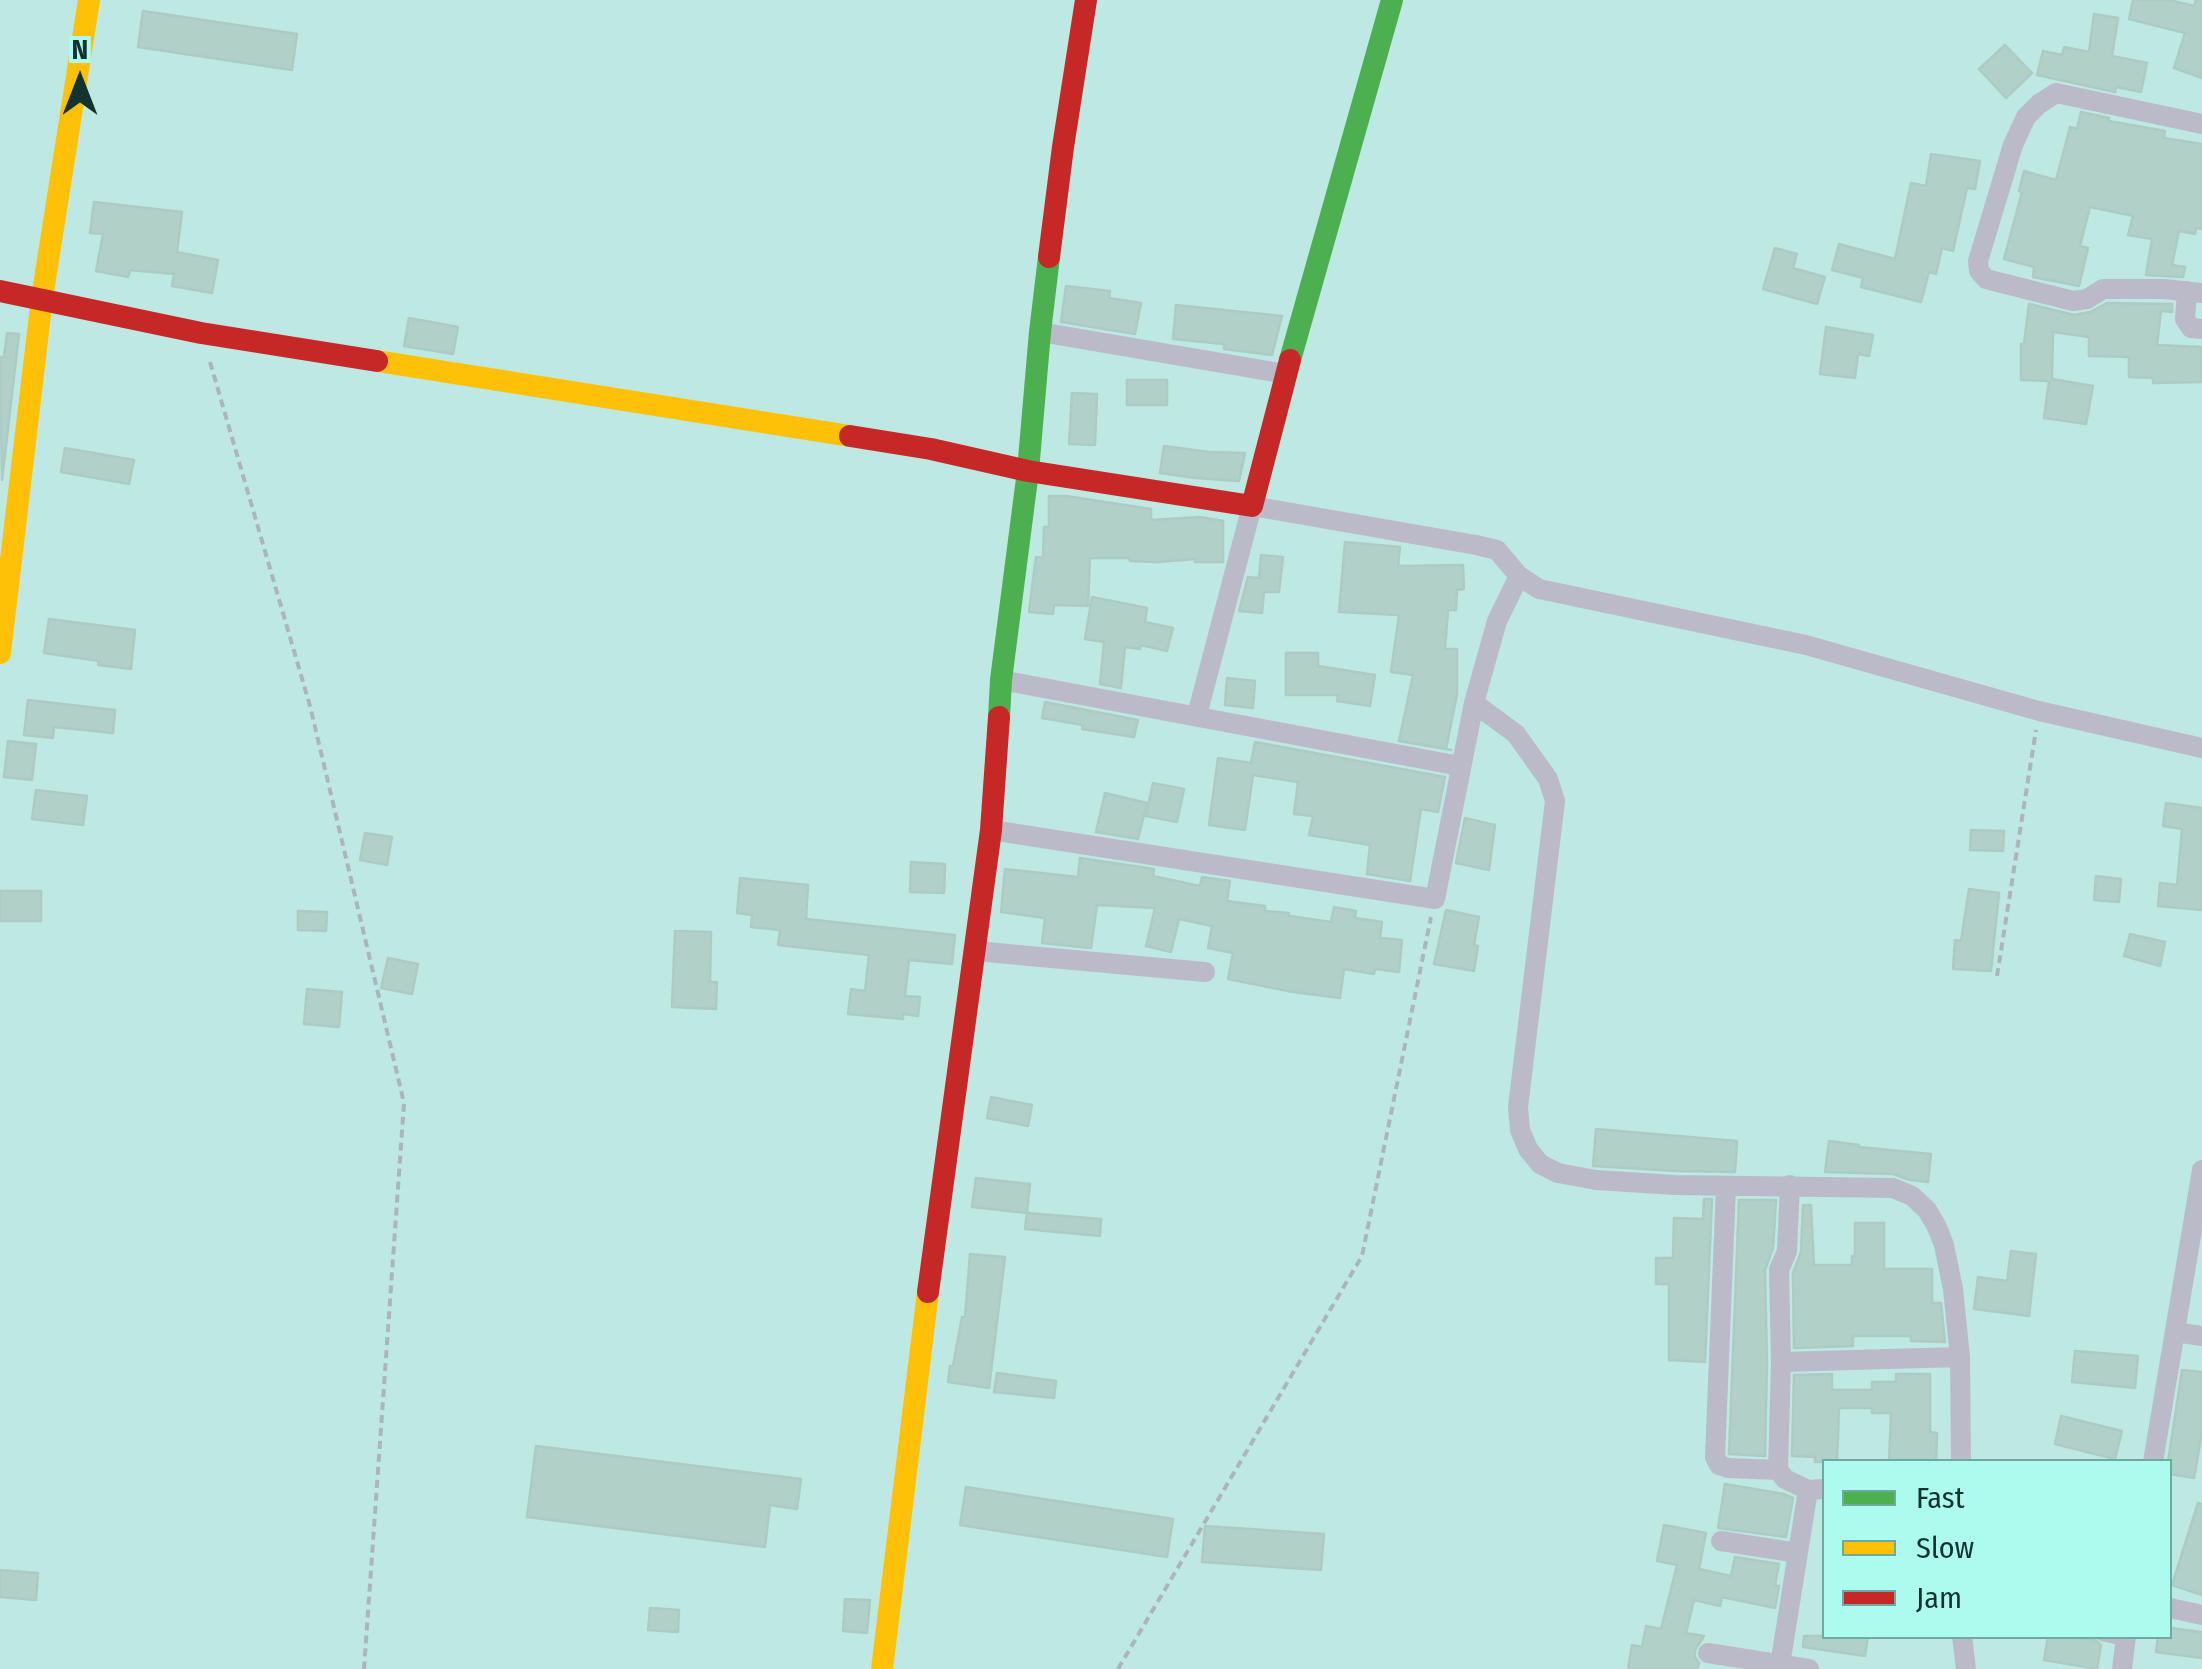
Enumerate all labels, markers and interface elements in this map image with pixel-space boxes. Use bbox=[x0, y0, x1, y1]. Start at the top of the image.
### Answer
north arrow bbox=[30, 30, 130, 130]
text: N bbox=[72, 33, 88, 66]
legend bbox=[1822, 1459, 2172, 1639]
text: Fast bbox=[1916, 1480, 1964, 1516]
text: Slow bbox=[1916, 1530, 1974, 1566]
text: Jam bbox=[1916, 1580, 1962, 1616]

